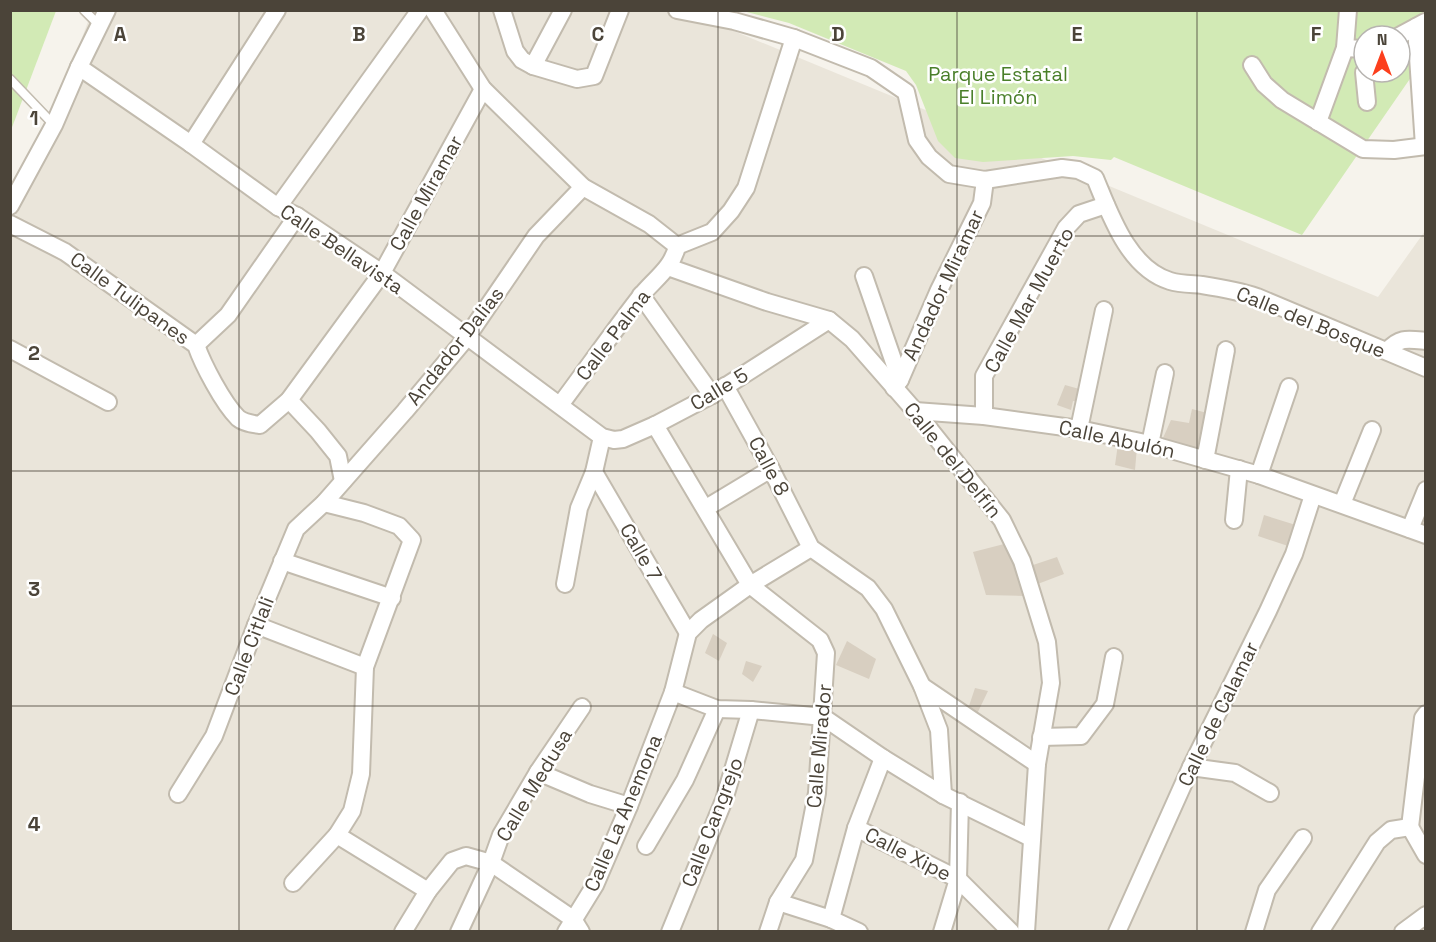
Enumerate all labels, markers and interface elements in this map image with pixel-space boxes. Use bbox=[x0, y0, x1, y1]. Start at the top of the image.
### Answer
text: A bbox=[114, 21, 127, 47]
text: B bbox=[352, 21, 366, 47]
text: C bbox=[592, 21, 605, 47]
text: D bbox=[831, 21, 845, 47]
text: E bbox=[1071, 21, 1083, 47]
text: F bbox=[1311, 21, 1322, 47]
north arrow bbox=[1352, 24, 1412, 84]
text: N bbox=[1377, 29, 1387, 50]
park label: Parque Estatal El Limón bbox=[928, 61, 1068, 110]
text: 1 bbox=[29, 105, 39, 131]
street label: Calle Miramar bbox=[384, 131, 468, 255]
street label: Calle Bellavista bbox=[275, 198, 409, 300]
street label: Andador Miramar bbox=[897, 205, 989, 365]
street label: Calle Mar Muerto bbox=[978, 223, 1080, 377]
street label: Calle Tulipanes bbox=[65, 246, 195, 350]
street label: Calle del Bosque bbox=[1232, 280, 1390, 364]
street label: Andador Dalias bbox=[401, 281, 509, 411]
street label: Calle Palma bbox=[570, 284, 656, 386]
text: 2 bbox=[28, 340, 40, 366]
street label: Calle 5 bbox=[685, 362, 753, 416]
street label: Calle del Delfín bbox=[898, 397, 1008, 523]
street label: Calle Abulón bbox=[1057, 414, 1177, 464]
street label: Calle 8 bbox=[743, 432, 795, 500]
street label: Calle 7 bbox=[614, 518, 668, 586]
text: 3 bbox=[28, 576, 40, 602]
street label: Calle Citlali bbox=[218, 593, 280, 699]
street label: Calle de Calamar bbox=[1172, 637, 1264, 791]
street label: Calle Mirador bbox=[801, 683, 837, 809]
street label: Calle Medusa bbox=[490, 724, 578, 846]
street label: Calle La Anemona bbox=[578, 730, 668, 896]
street label: Calle Cangrejo bbox=[675, 753, 749, 891]
text: 4 bbox=[28, 811, 41, 837]
street label: Calle Xipe bbox=[860, 821, 956, 887]

